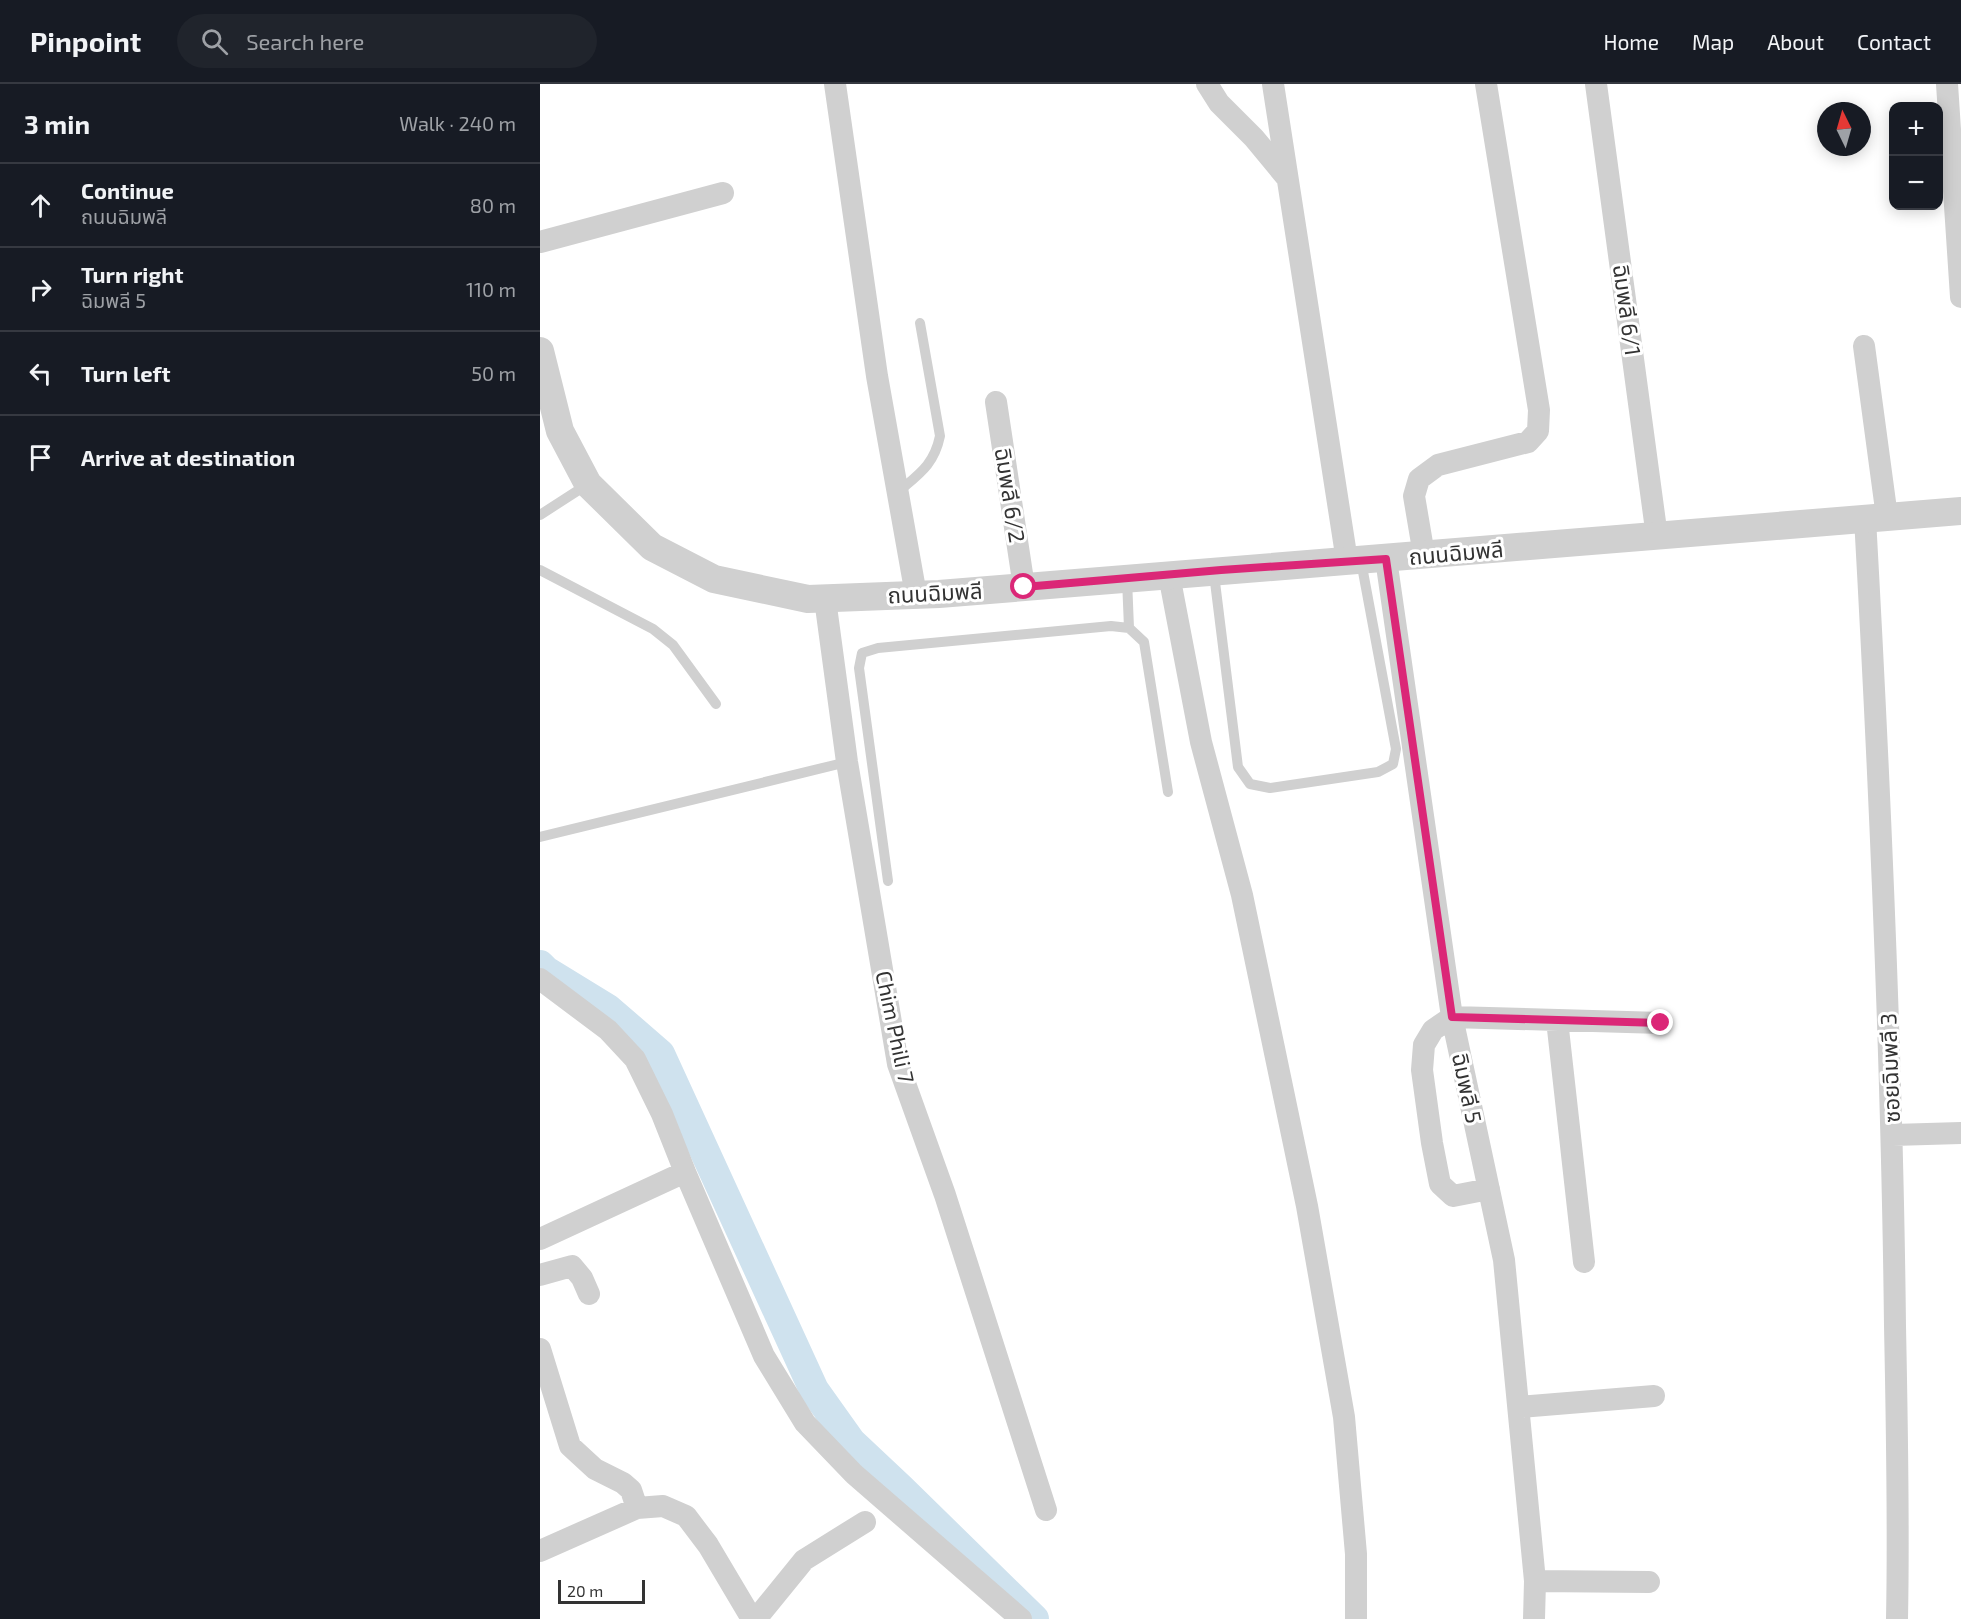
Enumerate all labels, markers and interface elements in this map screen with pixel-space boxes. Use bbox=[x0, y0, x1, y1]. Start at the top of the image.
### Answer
search box bbox=[177, 14, 597, 68]
text: Pinpoint bbox=[30, 24, 141, 58]
icon: search bbox=[198, 25, 231, 58]
text: Search here bbox=[246, 28, 364, 54]
text: Home bbox=[1603, 29, 1659, 54]
text: Map bbox=[1692, 29, 1734, 54]
text: About bbox=[1767, 29, 1824, 54]
text: Contact bbox=[1857, 29, 1931, 54]
north arrow bbox=[1817, 102, 1871, 156]
map controls bbox=[1889, 102, 1943, 210]
button: + bbox=[1889, 102, 1943, 156]
text: 3 min bbox=[24, 108, 90, 139]
text: Walk · 240 m bbox=[399, 111, 516, 135]
button: − bbox=[1889, 156, 1943, 210]
text: Continue bbox=[81, 177, 174, 203]
icon: ahead bbox=[24, 189, 57, 222]
text: 80 m bbox=[470, 193, 516, 217]
text: ถนนฉิมพลี bbox=[81, 204, 167, 228]
text: Turn right bbox=[81, 261, 183, 287]
street label: ฉิมพลี 6/1 bbox=[1609, 262, 1647, 357]
icon: right bbox=[24, 273, 57, 306]
text: 110 m bbox=[466, 277, 516, 301]
text: ฉิมพลี 5 bbox=[81, 288, 146, 312]
icon: left bbox=[24, 357, 57, 390]
text: Turn left bbox=[81, 360, 170, 386]
text: 50 m bbox=[471, 361, 516, 385]
icon: arrive bbox=[24, 441, 57, 474]
text: Arrive at destination bbox=[81, 444, 295, 470]
street label: ฉิมพลี 6/2 bbox=[991, 445, 1031, 544]
street label: ถนนฉิมพลี bbox=[1408, 535, 1504, 569]
route start bbox=[1010, 573, 1036, 599]
street label: ถนนฉิมพลี bbox=[887, 577, 983, 607]
street label: Chim Phili 7 bbox=[871, 968, 921, 1085]
route end bbox=[1647, 1009, 1673, 1035]
street label: ซอยฉิมพลี 3 bbox=[1874, 1013, 1904, 1123]
street label: ฉิมพลี 5 bbox=[1448, 1050, 1488, 1125]
scale bar bbox=[558, 1577, 645, 1604]
text: 20 m bbox=[567, 1581, 603, 1600]

